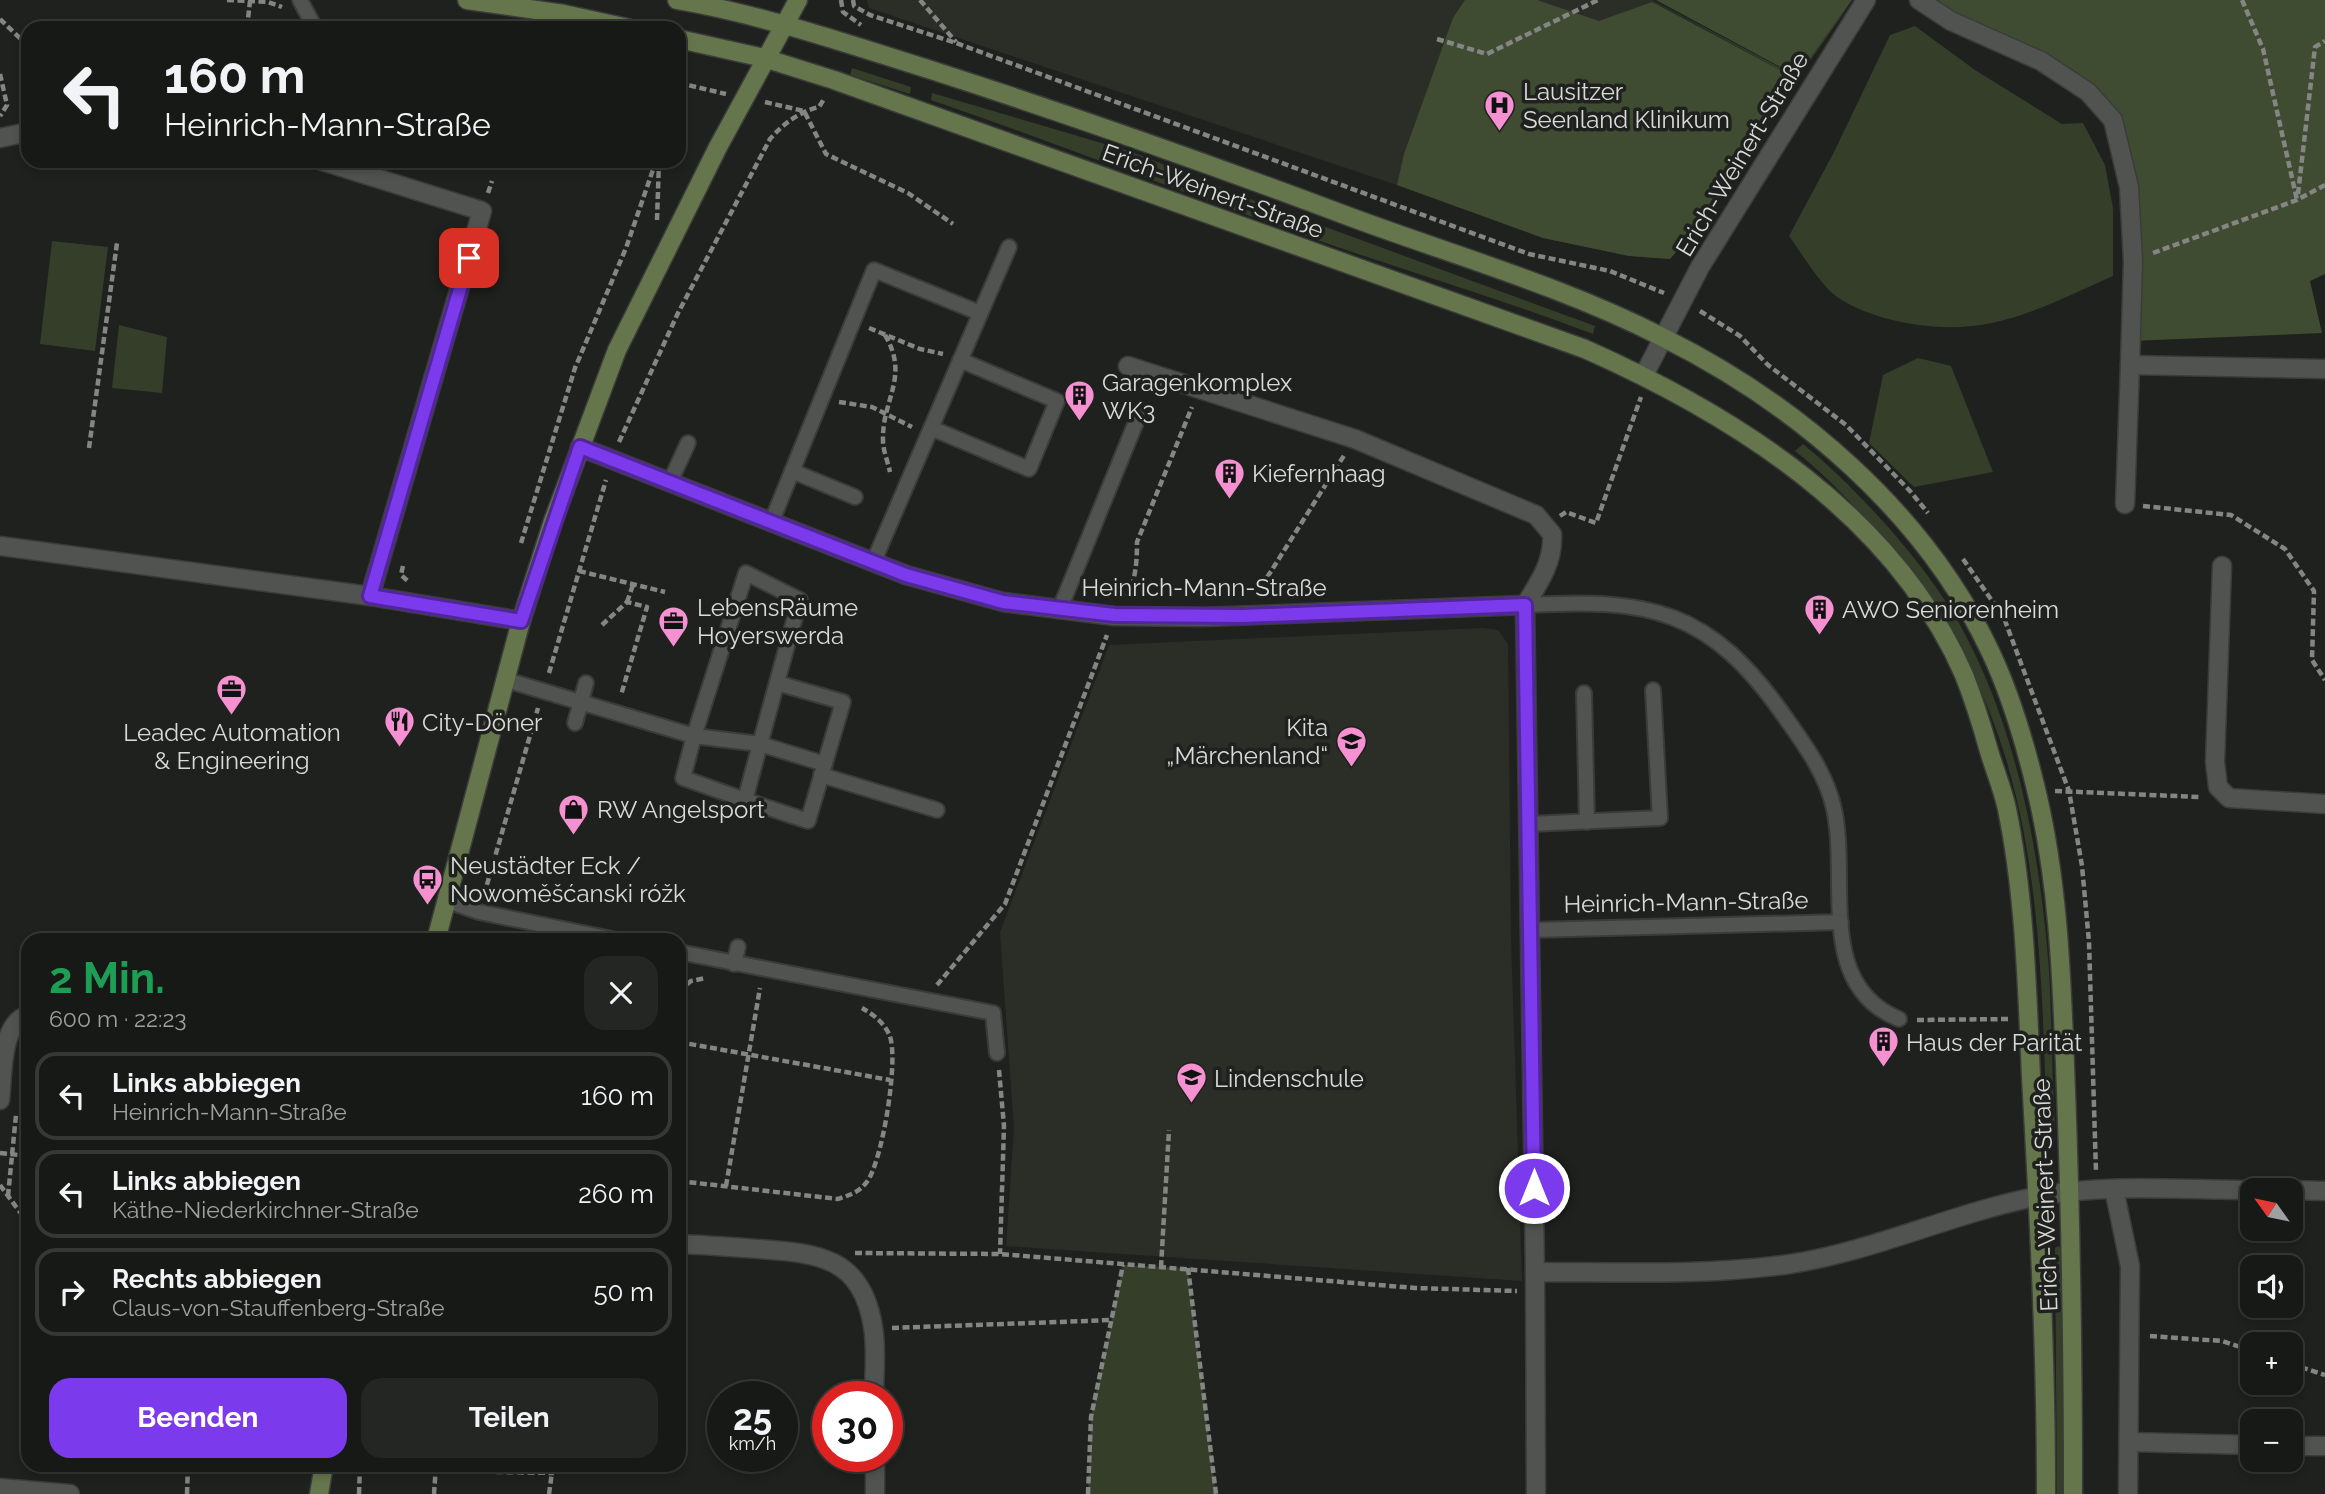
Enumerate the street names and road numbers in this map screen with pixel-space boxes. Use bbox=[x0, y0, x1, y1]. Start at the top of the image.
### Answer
street label: Erich-Weinert-Straße bbox=[1670, 47, 1814, 261]
street label: Erich-Weinert-Straße bbox=[1098, 138, 1328, 244]
street label: Heinrich-Mann-Straße bbox=[1081, 573, 1327, 602]
street label: Heinrich-Mann-Straße bbox=[1563, 885, 1809, 919]
street label: Erich-Weinert-Straße bbox=[2026, 1078, 2064, 1312]

